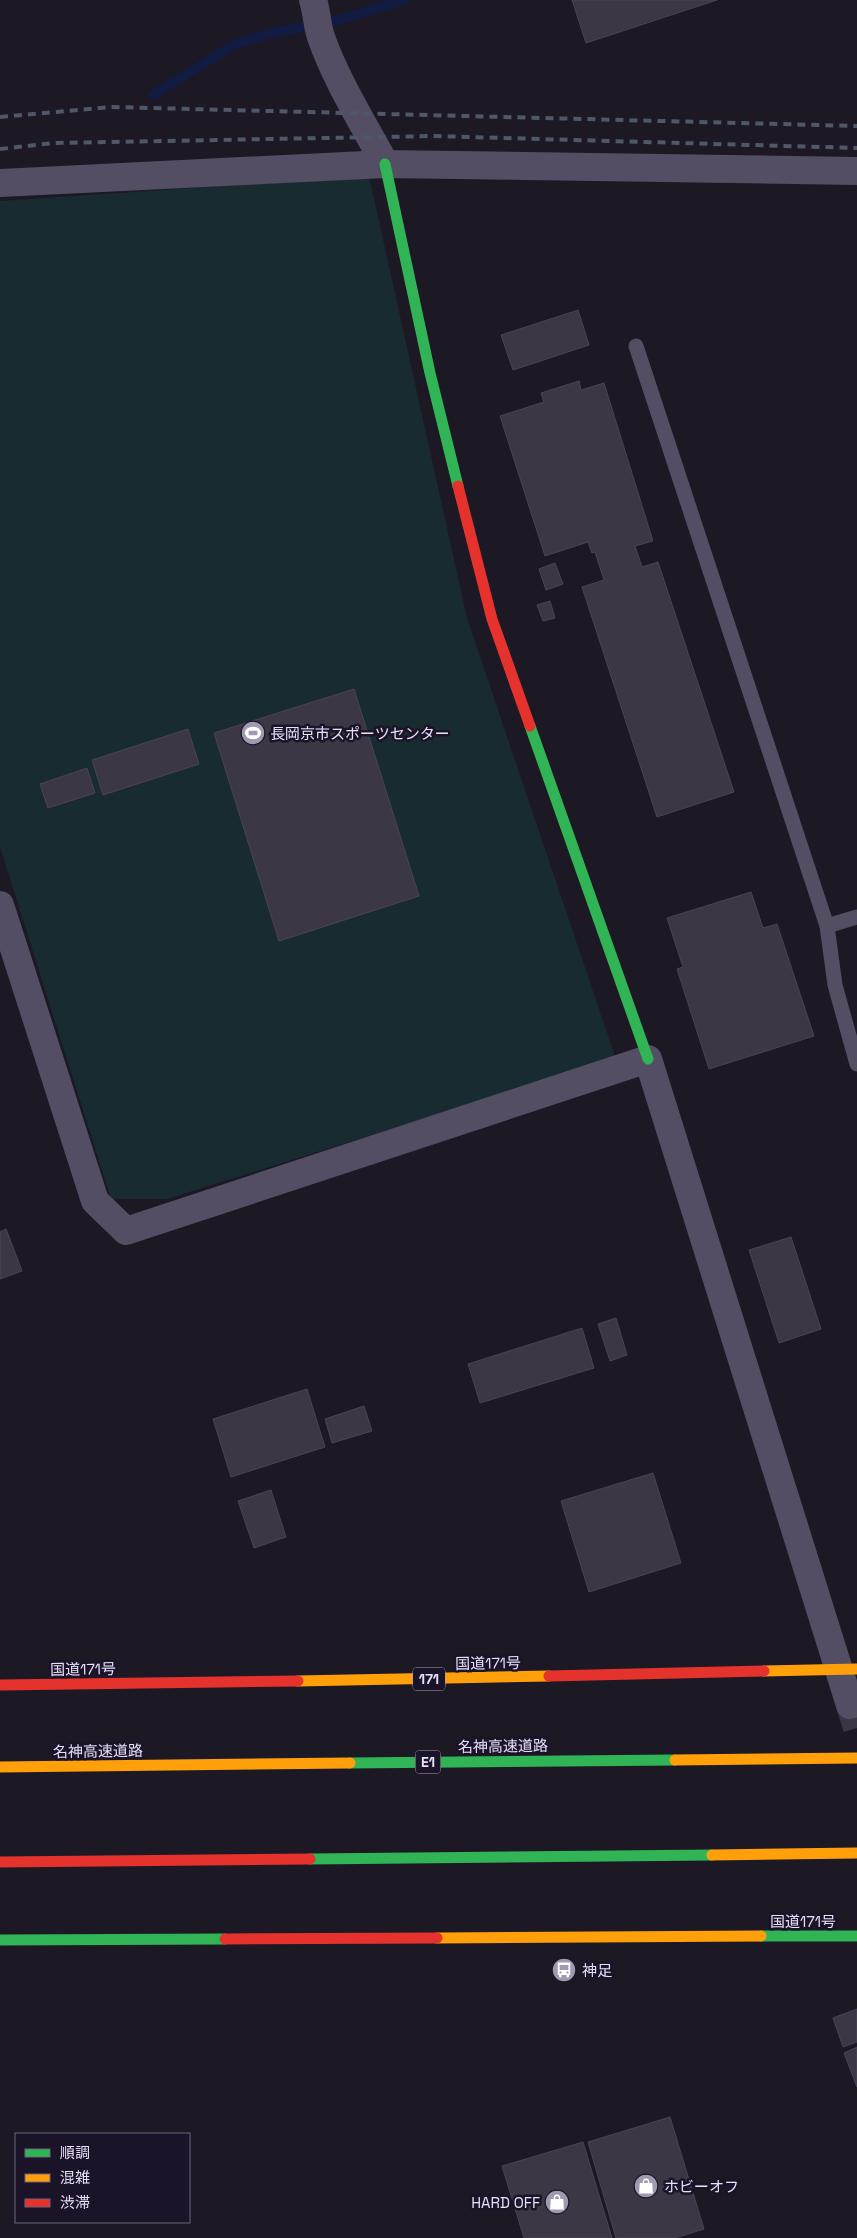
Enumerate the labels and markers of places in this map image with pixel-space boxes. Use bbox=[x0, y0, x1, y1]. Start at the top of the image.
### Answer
sports icon: 長岡京市スポーツセンター bbox=[240, 720, 266, 746]
place label: 長岡京市スポーツセンター bbox=[270, 724, 450, 743]
bus stop icon: 神足 bbox=[551, 1957, 577, 1983]
place label: 神足 bbox=[582, 1961, 612, 1980]
shop icon: ホビーオフ bbox=[633, 2173, 659, 2199]
place label: ホビーオフ bbox=[664, 2177, 739, 2196]
shop icon: HARD OFF bbox=[544, 2189, 570, 2215]
place label: HARD OFF bbox=[471, 2193, 540, 2212]

